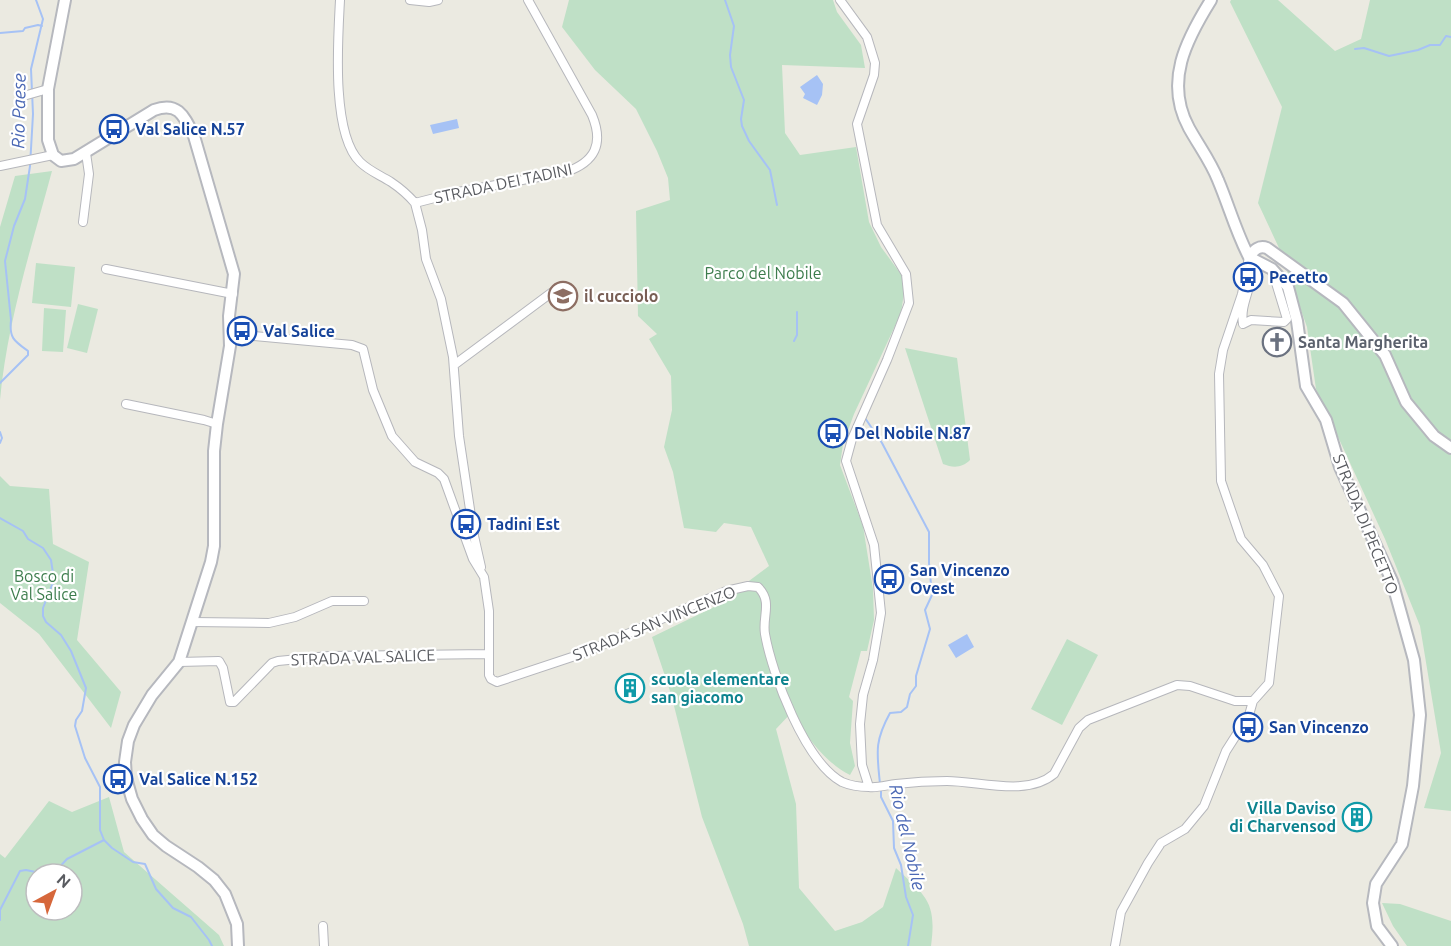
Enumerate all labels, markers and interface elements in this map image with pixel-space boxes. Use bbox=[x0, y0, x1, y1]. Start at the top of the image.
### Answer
water label: Rio Paese bbox=[7, 73, 29, 149]
bus stop icon: Val Salice N.57 bbox=[98, 113, 130, 145]
place label: Val Salice N.57 bbox=[135, 120, 245, 138]
street label: STRADA DEI TADINI bbox=[432, 160, 574, 206]
bus stop icon: Pecetto bbox=[1232, 261, 1264, 293]
park label: Parco del Nobile bbox=[704, 264, 822, 282]
place label: Pecetto bbox=[1269, 268, 1328, 286]
school or university icon: il cucciolo bbox=[547, 280, 579, 312]
place label: il cucciolo bbox=[584, 287, 658, 305]
bus stop icon: Val Salice bbox=[226, 315, 258, 347]
place label: Val Salice bbox=[263, 322, 335, 340]
church icon: Santa Margherita bbox=[1261, 326, 1293, 358]
place label: Santa Margherita bbox=[1298, 333, 1428, 351]
bus stop icon: Del Nobile N.87 bbox=[817, 417, 849, 449]
place label: Del Nobile N.87 bbox=[854, 424, 971, 442]
street label: STRADA DI PECETTO bbox=[1330, 451, 1402, 597]
bus stop icon: Tadini Est bbox=[450, 508, 482, 540]
place label: Tadini Est bbox=[487, 515, 560, 533]
place label: San Vincenzo Ovest bbox=[910, 561, 1010, 597]
bus stop icon: San Vincenzo Ovest bbox=[873, 563, 905, 595]
park label: Bosco di Val Salice bbox=[11, 567, 77, 603]
street label: STRADA SAN VINCENZO bbox=[570, 582, 738, 664]
street label: STRADA VAL SALICE bbox=[290, 645, 436, 669]
place label: scuola elementare san giacomo bbox=[651, 670, 790, 706]
building icon: scuola elementare san giacomo bbox=[614, 672, 646, 704]
bus stop icon: San Vincenzo bbox=[1232, 711, 1264, 743]
place label: San Vincenzo bbox=[1269, 718, 1369, 736]
bus stop icon: Val Salice N.152 bbox=[102, 763, 134, 795]
place label: Val Salice N.152 bbox=[139, 770, 258, 788]
water label: Rio del Nobile bbox=[886, 782, 930, 892]
place label: Villa Daviso di Charvensod bbox=[1229, 799, 1336, 835]
building icon: Villa Daviso di Charvensod bbox=[1341, 801, 1373, 833]
north arrow bbox=[24, 862, 84, 922]
text: N bbox=[53, 870, 74, 891]

